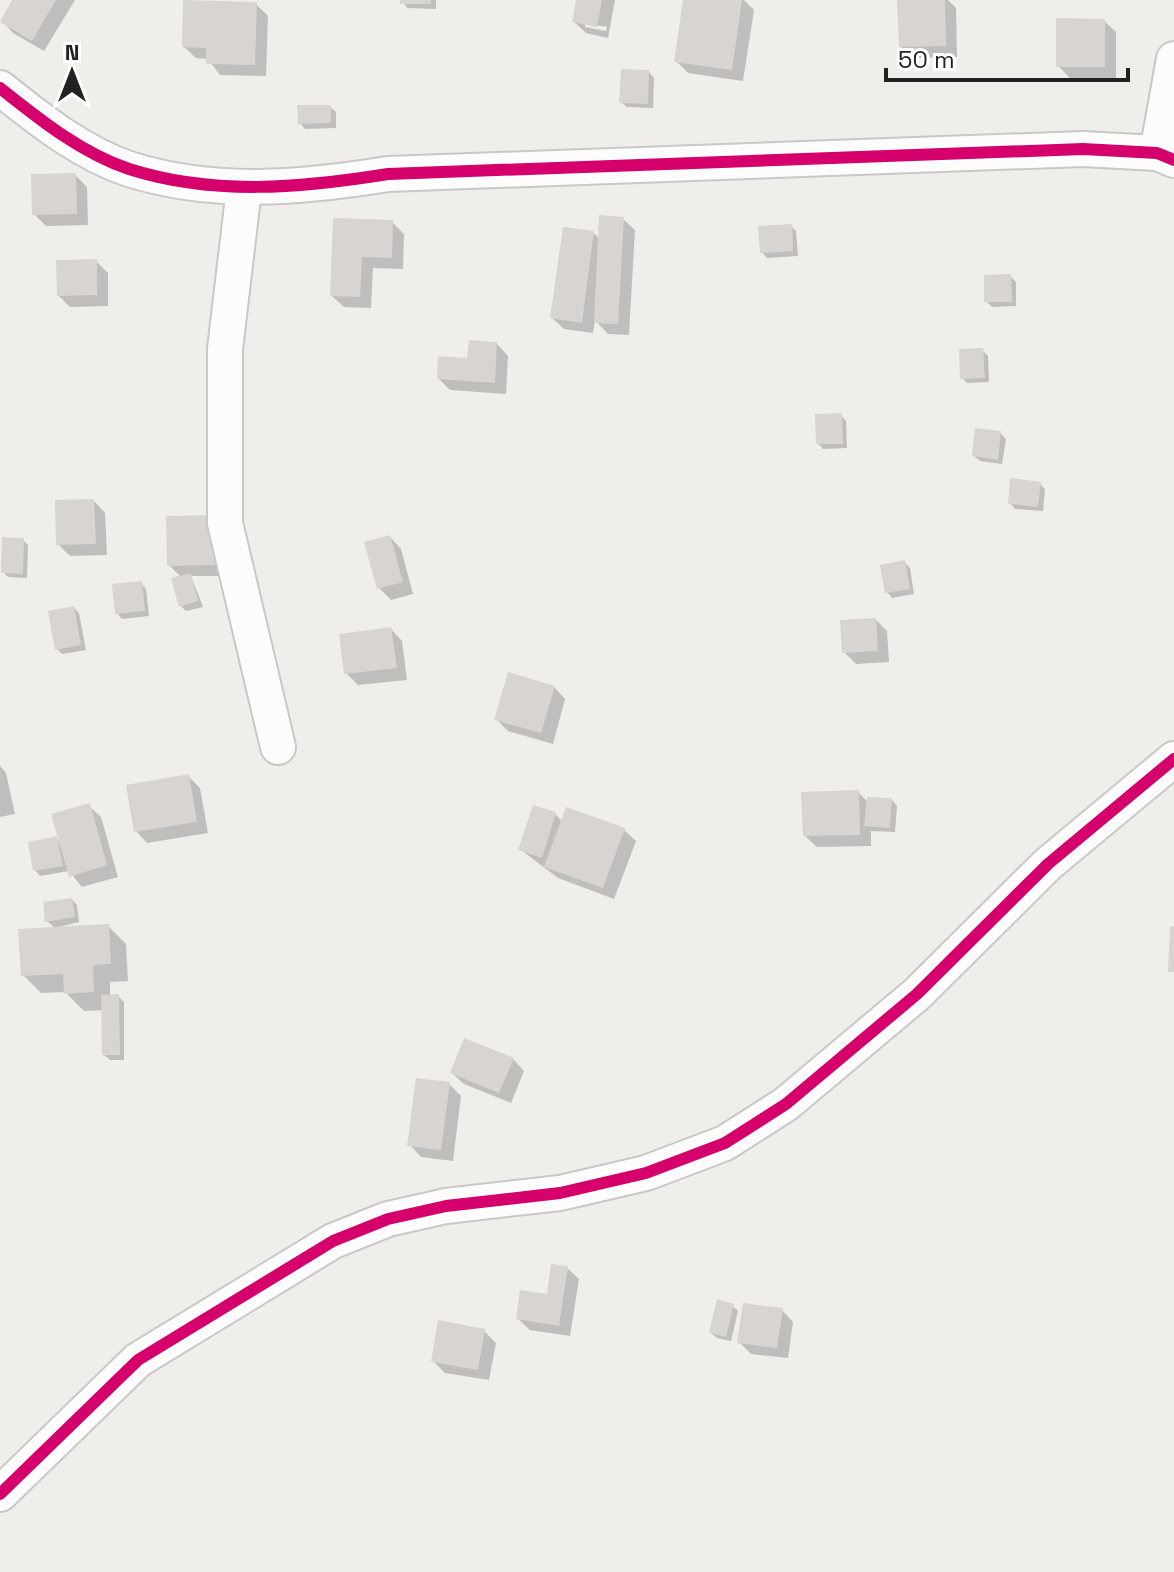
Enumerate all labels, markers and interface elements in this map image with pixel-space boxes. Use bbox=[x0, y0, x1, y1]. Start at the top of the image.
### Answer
north arrow bbox=[32, 32, 112, 112]
scale bar bbox=[886, 32, 1128, 82]
text: N bbox=[65, 38, 79, 66]
text: 50 m bbox=[898, 44, 955, 75]

